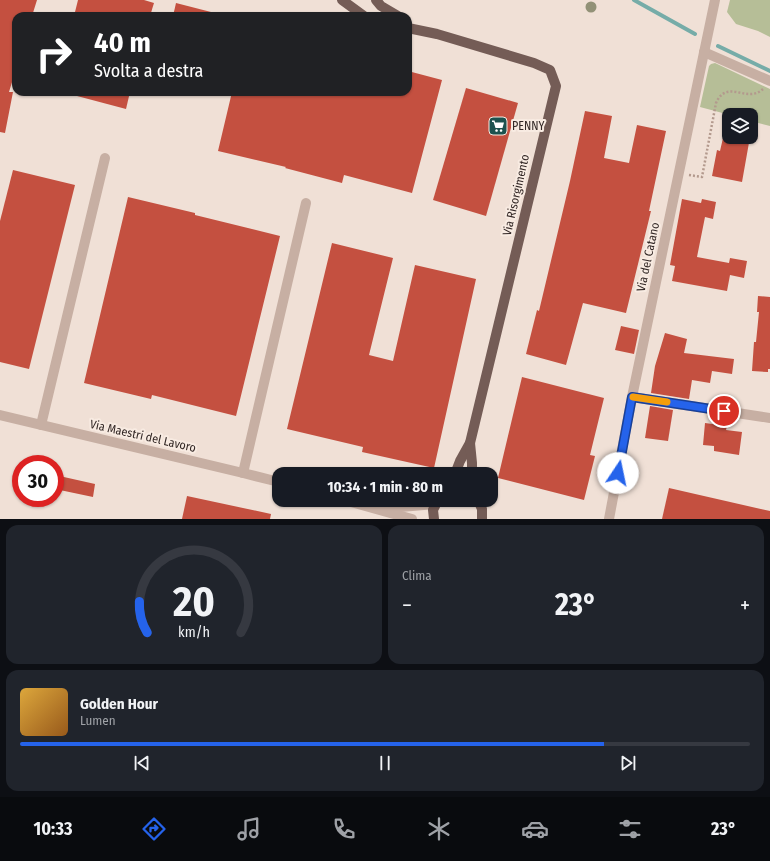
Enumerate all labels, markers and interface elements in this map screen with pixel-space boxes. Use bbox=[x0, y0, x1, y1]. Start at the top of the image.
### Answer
text: 40 m bbox=[94, 26, 151, 59]
icon: right bbox=[28, 28, 80, 80]
text: Svolta a destra bbox=[94, 60, 203, 82]
map controls bbox=[722, 108, 758, 144]
button: layers bbox=[722, 108, 758, 144]
supermarket icon: PENNY bbox=[487, 115, 509, 137]
place label: PENNY bbox=[512, 119, 544, 133]
street label: Via Risorgimento bbox=[500, 153, 532, 237]
street label: Via del Catano bbox=[634, 221, 662, 293]
pin bbox=[707, 394, 741, 428]
icon: arrive bbox=[713, 400, 735, 422]
street label: Via Maestri del Lavoro bbox=[89, 417, 197, 455]
position arrow bbox=[597, 452, 639, 494]
speed limit sign: 30 bbox=[12, 455, 64, 507]
text: 10:34 · 1 min · 80 m bbox=[327, 478, 443, 496]
text: Clima bbox=[402, 568, 432, 583]
text: 20 bbox=[172, 576, 215, 626]
text: 23° bbox=[555, 587, 597, 623]
text: − bbox=[402, 592, 412, 619]
text: + bbox=[740, 592, 750, 619]
text: km/h bbox=[178, 623, 210, 640]
text: Golden Hour bbox=[80, 695, 158, 713]
text: Lumen bbox=[80, 713, 116, 728]
icon: previous bbox=[131, 752, 153, 774]
icon: pause bbox=[374, 752, 396, 774]
icon: next bbox=[617, 752, 639, 774]
icon: directions bbox=[140, 815, 168, 843]
icon: music bbox=[235, 815, 263, 843]
icon: phone bbox=[330, 815, 358, 843]
icon: climate bbox=[425, 815, 453, 843]
icon: car bbox=[521, 815, 549, 843]
icon: filters bbox=[616, 815, 644, 843]
text: 10:33 bbox=[34, 818, 73, 840]
text: 23° bbox=[711, 818, 736, 840]

